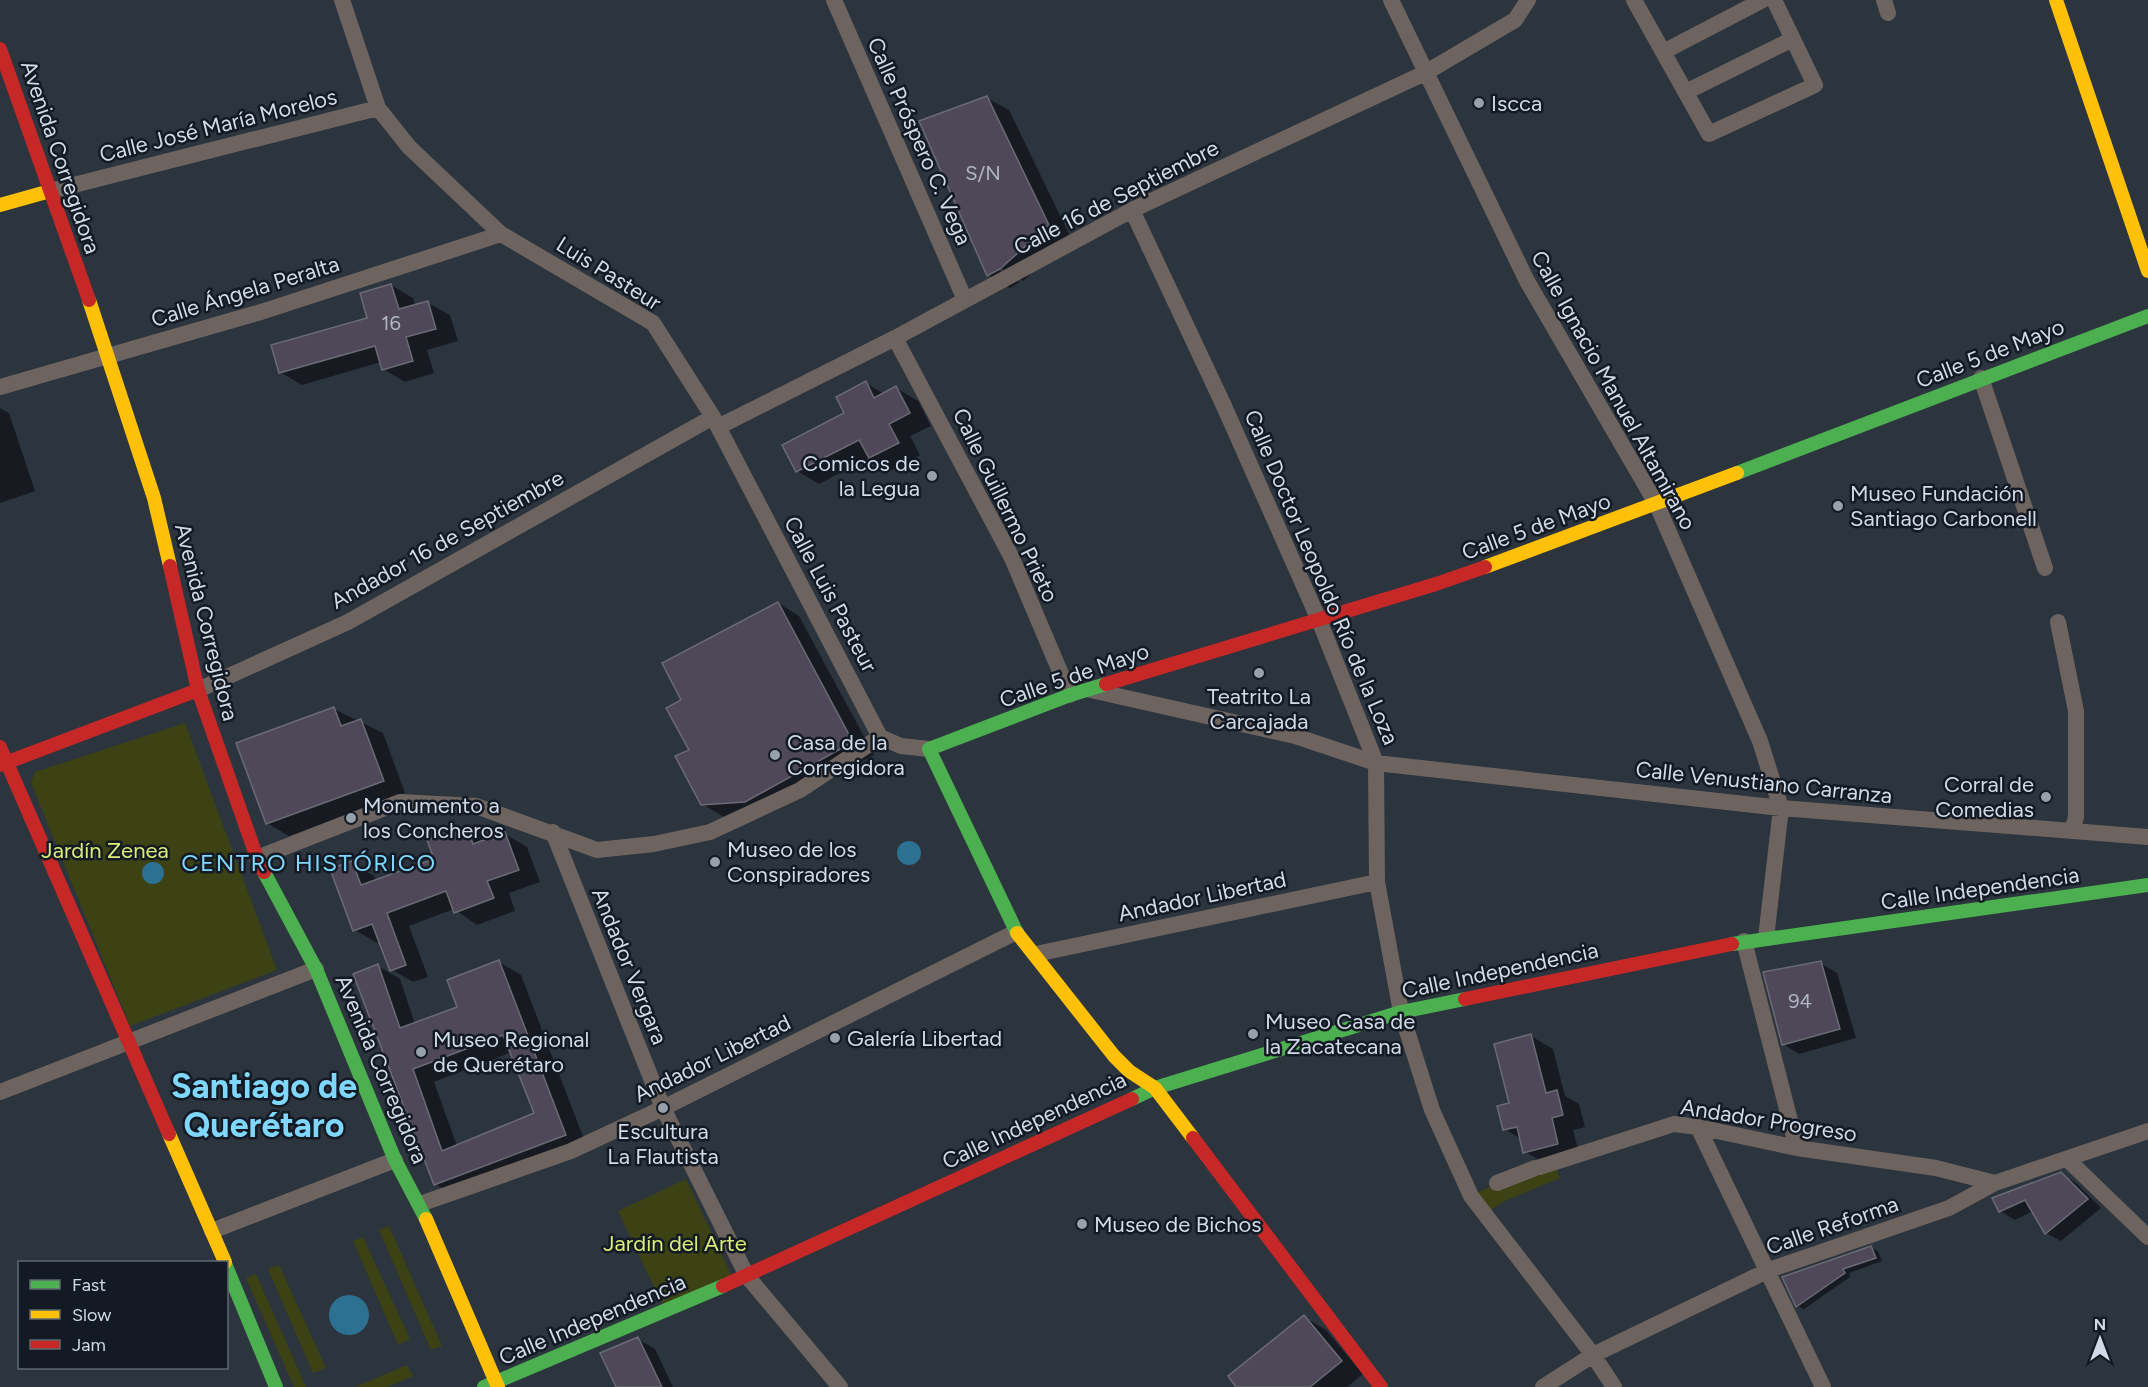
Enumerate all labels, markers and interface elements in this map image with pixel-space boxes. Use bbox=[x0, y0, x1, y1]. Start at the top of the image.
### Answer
street label: Calle Próspero C. Vega bbox=[862, 33, 978, 249]
street label: Avenida Corregidora bbox=[15, 57, 106, 257]
street label: Calle José María Morelos bbox=[97, 83, 340, 168]
place label: Iscca bbox=[1491, 90, 1542, 117]
marker: Iscca bbox=[1472, 96, 1486, 110]
street label: Calle 16 de Septiembre bbox=[1009, 134, 1223, 261]
house number: S/N bbox=[965, 161, 1001, 185]
street label: Luis Pasteur bbox=[551, 231, 667, 317]
street label: Calle Ignacio Manuel Altamirano bbox=[1525, 246, 1702, 535]
street label: Calle Ángela Peralta bbox=[148, 250, 342, 333]
house number: 16 bbox=[381, 311, 401, 335]
street label: Calle 5 de Mayo bbox=[1912, 313, 2068, 394]
street label: Calle Guillermo Prieto bbox=[947, 404, 1064, 607]
street label: Calle Doctor Leopoldo Río de la Loza bbox=[1239, 406, 1404, 749]
place label: Comicos de la Legua bbox=[802, 450, 920, 502]
street label: Andador 16 de Septiembre bbox=[326, 464, 568, 615]
marker: Comicos de la Legua bbox=[925, 469, 939, 483]
place label: Museo Fundación Santiago Carbonell bbox=[1850, 480, 2037, 532]
street label: Calle 5 de Mayo bbox=[1458, 487, 1614, 566]
marker: Museo Fundación Santiago Carbonell bbox=[1831, 499, 1845, 513]
street label: Calle Luis Pasteur bbox=[778, 512, 883, 677]
street label: Avenida Corregidora bbox=[169, 521, 244, 724]
street label: Calle 5 de Mayo bbox=[996, 637, 1152, 714]
marker: Teatrito La Carcajada bbox=[1252, 666, 1266, 680]
place label: Teatrito La Carcajada bbox=[1207, 683, 1311, 735]
place label: Casa de la Corregidora bbox=[787, 729, 905, 781]
marker: Casa de la Corregidora bbox=[768, 748, 782, 762]
street label: Calle Venustiano Carranza bbox=[1634, 756, 1894, 809]
place label: Corral de Comedias bbox=[1935, 771, 2034, 823]
marker: Corral de Comedias bbox=[2039, 790, 2053, 804]
place label: Monumento a los Concheros bbox=[363, 792, 504, 844]
marker: Monumento a los Concheros bbox=[344, 811, 358, 825]
place label: Museo de los Conspiradores bbox=[727, 836, 870, 888]
park label: Jardín Zenea bbox=[41, 837, 169, 864]
district label: CENTRO HISTÓRICO bbox=[181, 848, 437, 877]
marker: Museo de los Conspiradores bbox=[708, 855, 722, 869]
street label: Calle Independencia bbox=[1879, 861, 2081, 916]
street label: Andador Libertad bbox=[1116, 866, 1289, 927]
street label: Andador Vergara bbox=[586, 884, 673, 1048]
street label: Calle Independencia bbox=[1399, 936, 1601, 1004]
street label: Avenida Corregidora bbox=[330, 971, 434, 1168]
house number: 94 bbox=[1788, 989, 1812, 1013]
place label: Museo Casa de la Zacatecana bbox=[1265, 1008, 1415, 1060]
street label: Andador Libertad bbox=[629, 1009, 795, 1108]
place label: Galería Libertad bbox=[847, 1025, 1002, 1052]
place label: Museo Regional de Querétaro bbox=[433, 1026, 589, 1078]
marker: Museo Casa de la Zacatecana bbox=[1246, 1027, 1260, 1041]
marker: Galería Libertad bbox=[828, 1031, 842, 1045]
marker: Museo Regional de Querétaro bbox=[414, 1045, 428, 1059]
district label: Santiago de Querétaro bbox=[171, 1066, 357, 1146]
street label: Calle Independencia bbox=[938, 1066, 1131, 1175]
street label: Andador Progreso bbox=[1679, 1093, 1859, 1148]
marker: Escultura La Flautista bbox=[656, 1101, 670, 1115]
place label: Escultura La Flautista bbox=[607, 1118, 719, 1170]
street label: Calle Reforma bbox=[1762, 1190, 1902, 1261]
place label: Museo de Bichos bbox=[1094, 1211, 1261, 1238]
marker: Museo de Bichos bbox=[1075, 1217, 1089, 1231]
park label: Jardín del Arte bbox=[603, 1230, 747, 1257]
legend bbox=[18, 1261, 228, 1369]
street label: Calle Independencia bbox=[495, 1268, 690, 1371]
text: Fast bbox=[72, 1274, 106, 1296]
text: Slow bbox=[72, 1304, 111, 1326]
north arrow bbox=[2070, 1309, 2130, 1369]
text: N bbox=[2094, 1315, 2106, 1334]
text: Jam bbox=[72, 1334, 106, 1356]

